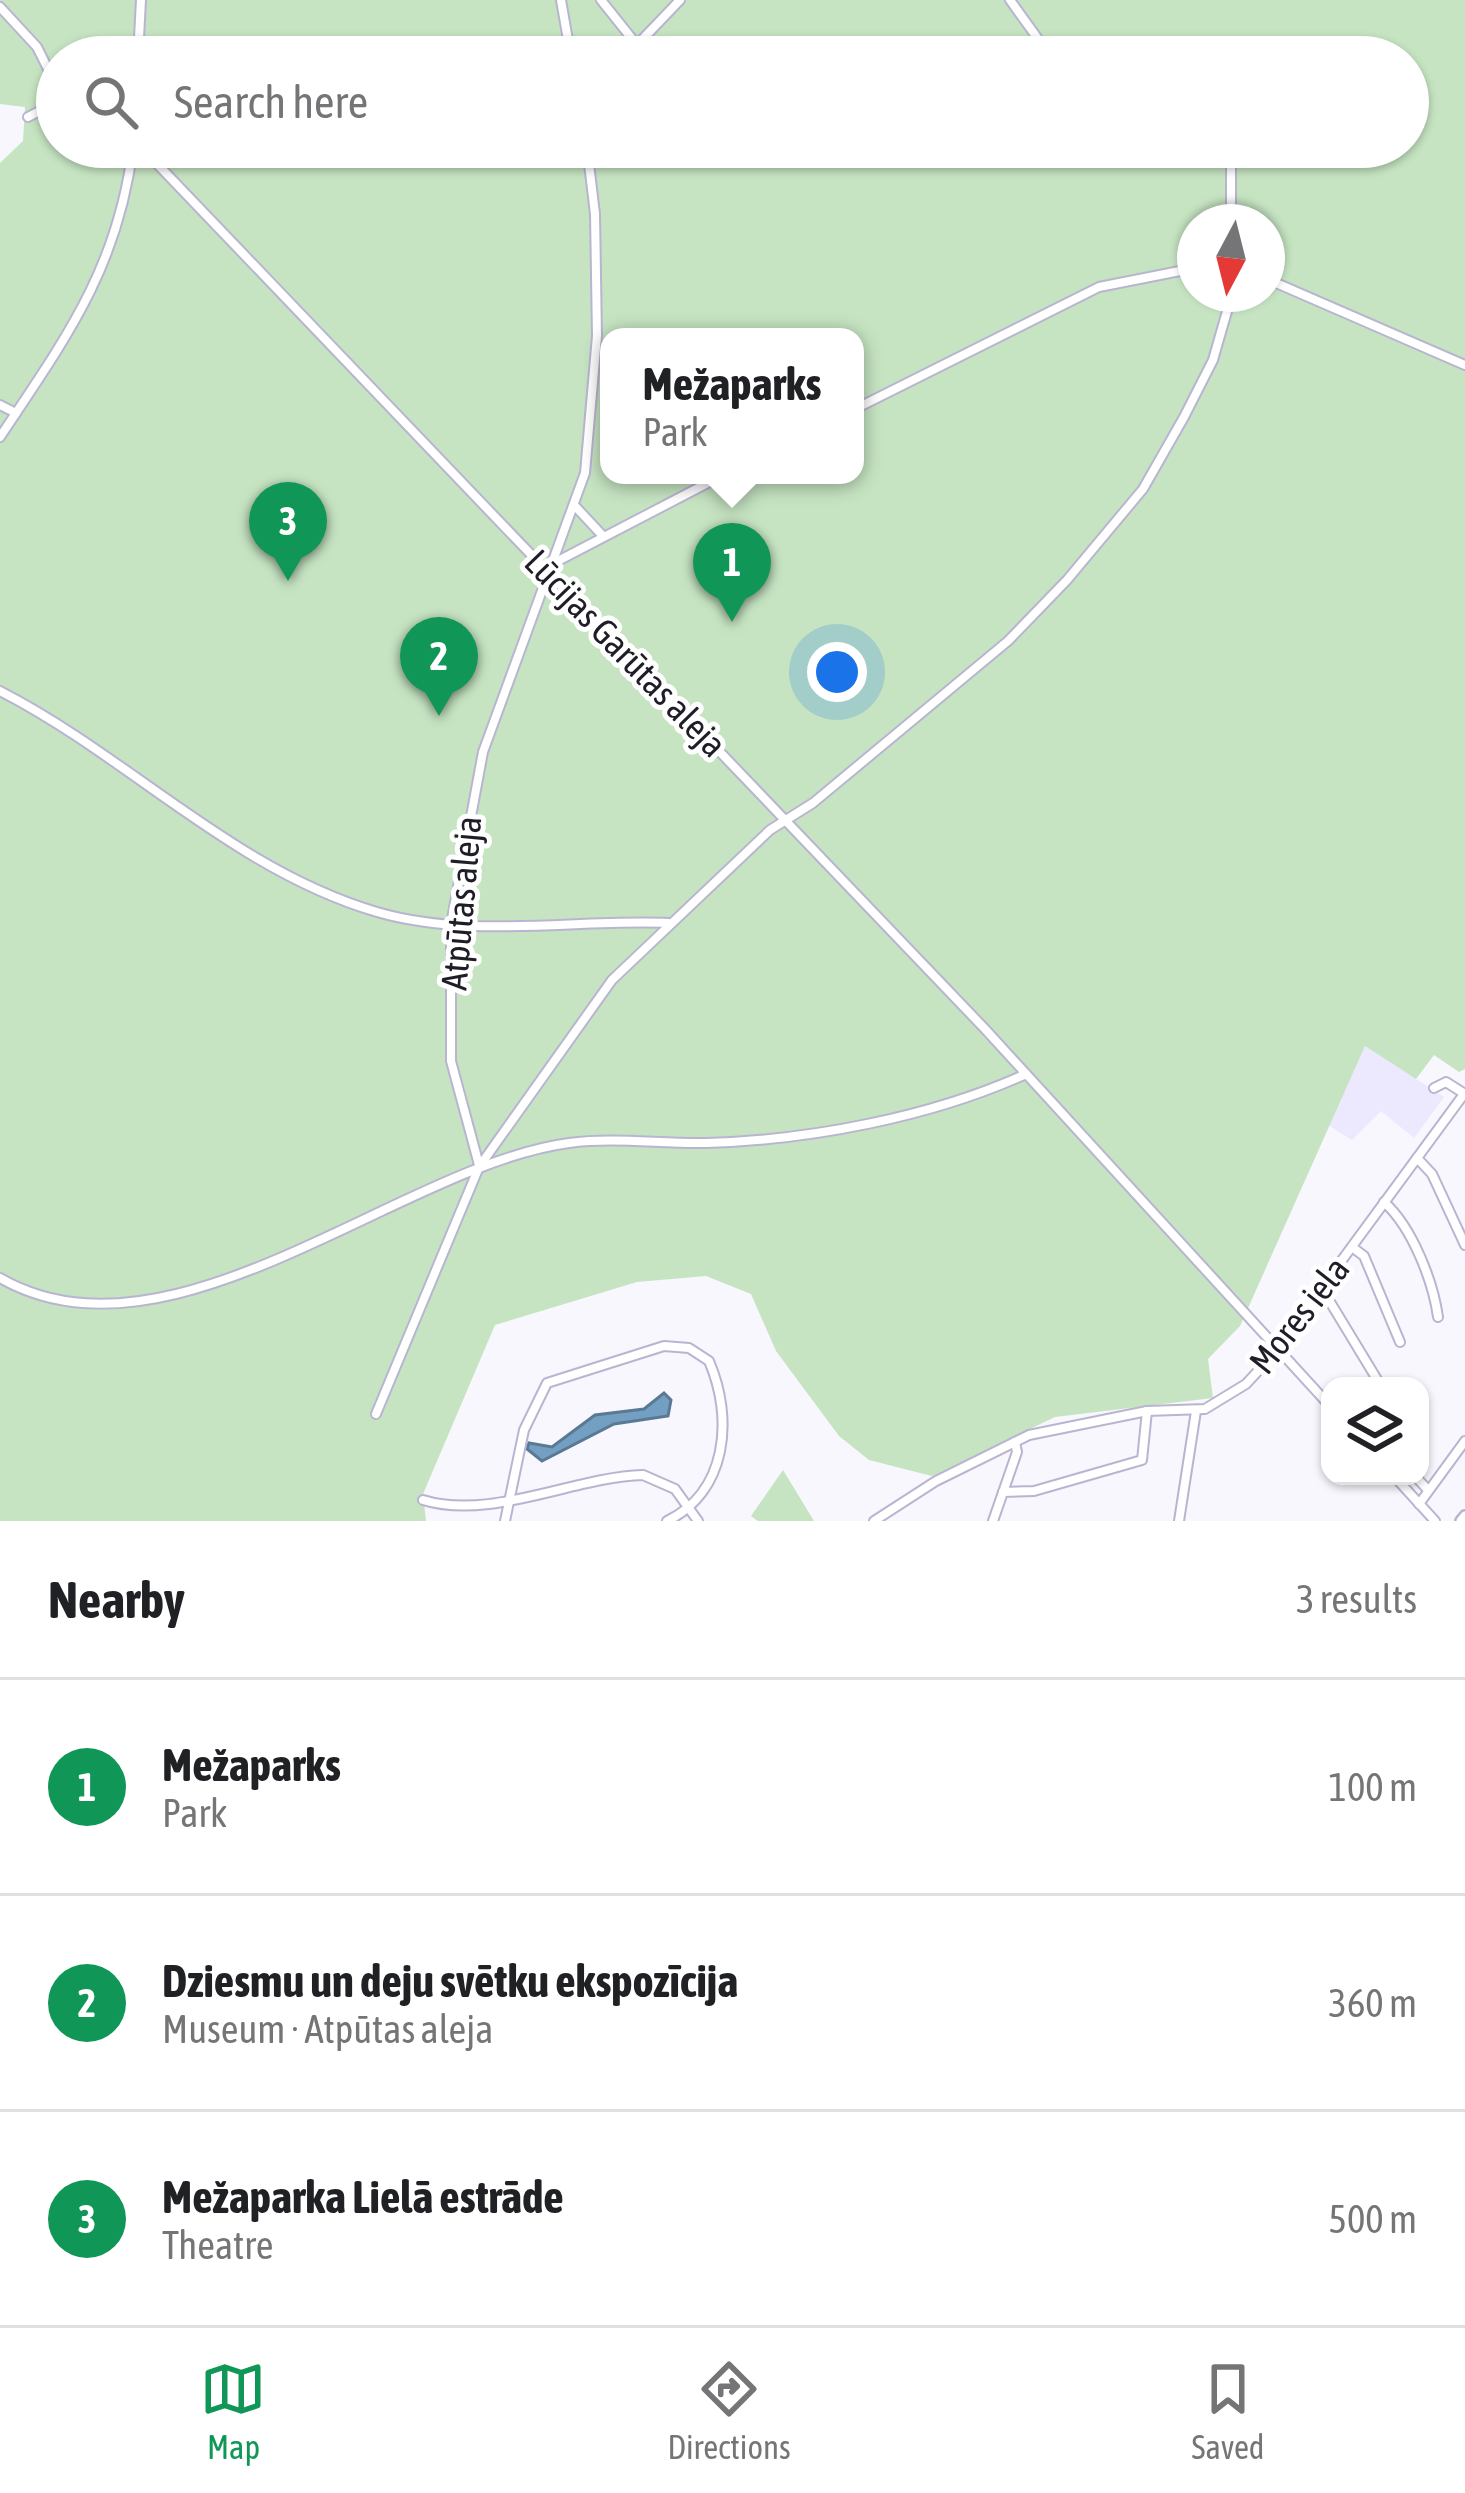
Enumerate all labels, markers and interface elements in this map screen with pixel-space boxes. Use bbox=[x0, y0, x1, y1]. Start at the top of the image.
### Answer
search box bbox=[36, 36, 1429, 168]
icon: search bbox=[78, 69, 144, 135]
text: Search here bbox=[174, 76, 368, 128]
north arrow bbox=[1177, 204, 1285, 312]
popup bbox=[600, 328, 864, 484]
text: Mežaparks bbox=[643, 358, 821, 410]
text: Park bbox=[643, 410, 708, 454]
pin: 3 bbox=[249, 482, 327, 581]
pin: 1 bbox=[693, 523, 771, 622]
street label: Lūcijas Garūtas aleja bbox=[517, 541, 735, 765]
pin: 2 bbox=[400, 617, 478, 716]
your location bbox=[807, 642, 867, 702]
street label: Atpūtas aleja bbox=[432, 814, 490, 992]
street label: Mores iela bbox=[1240, 1248, 1358, 1382]
map controls bbox=[1321, 1377, 1429, 1485]
button: layers bbox=[1321, 1377, 1429, 1485]
text: Nearby bbox=[48, 1570, 185, 1629]
text: 3 results bbox=[1296, 1577, 1417, 1621]
text: Mežaparks bbox=[162, 1739, 341, 1791]
text: 1 bbox=[78, 1765, 96, 1809]
text: 100 m bbox=[1329, 1765, 1417, 1809]
text: Park bbox=[162, 1791, 227, 1835]
text: Dziesmu un deju svētku ekspozīcija bbox=[162, 1955, 738, 2007]
text: 2 bbox=[78, 1981, 96, 2025]
text: 360 m bbox=[1329, 1981, 1417, 2025]
text: Museum · Atpūtas aleja bbox=[162, 2007, 493, 2051]
text: Mežaparka Lielā estrāde bbox=[162, 2171, 564, 2223]
text: 3 bbox=[78, 2197, 96, 2241]
text: 500 m bbox=[1329, 2197, 1417, 2241]
text: Theatre bbox=[162, 2223, 274, 2267]
tab: Map bbox=[200, 2356, 266, 2466]
tab: Directions bbox=[667, 2356, 791, 2466]
tab: Saved bbox=[1192, 2356, 1264, 2466]

